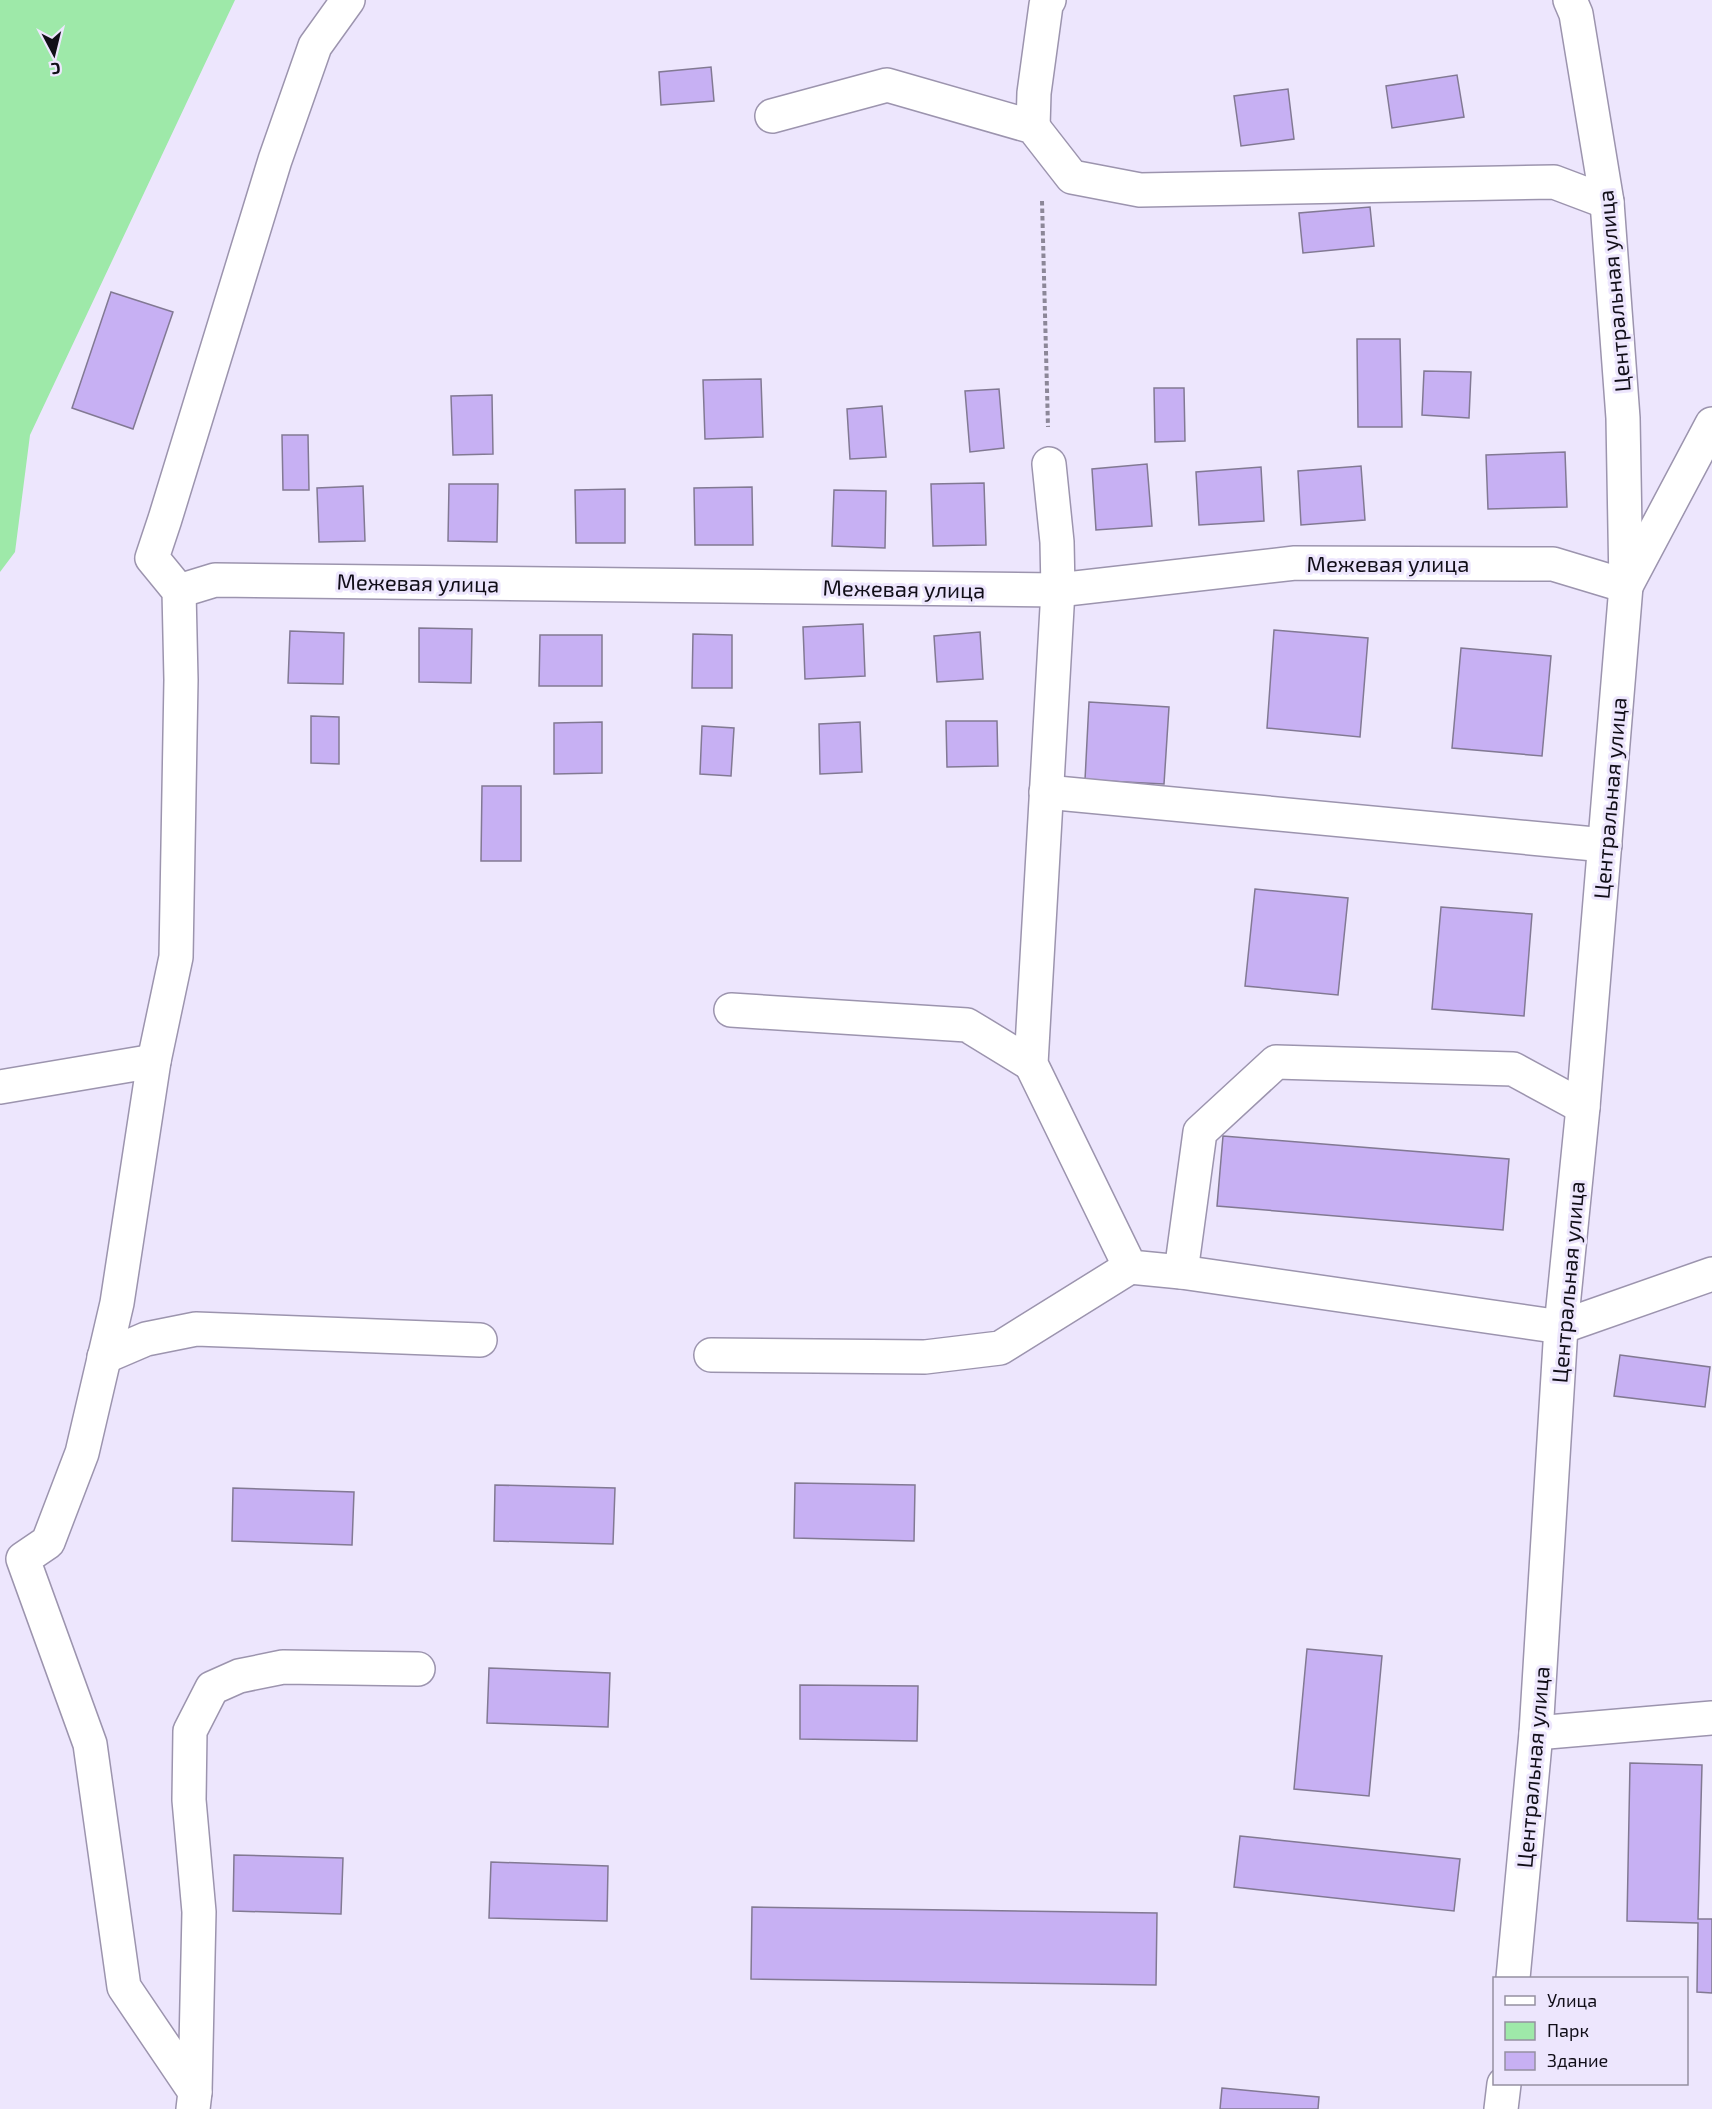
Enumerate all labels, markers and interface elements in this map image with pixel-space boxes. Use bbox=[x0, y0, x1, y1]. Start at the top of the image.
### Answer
north arrow bbox=[24, 24, 84, 84]
text: С bbox=[50, 59, 62, 79]
street label: Центральная улица bbox=[1591, 189, 1636, 393]
street label: Межевая улица bbox=[1307, 550, 1469, 577]
street label: Межевая улица bbox=[336, 568, 500, 597]
street label: Межевая улица bbox=[822, 574, 986, 603]
street label: Центральная улица bbox=[1587, 696, 1632, 900]
street label: Центральная улица bbox=[1545, 1180, 1590, 1384]
street label: Центральная улица bbox=[1510, 1665, 1555, 1869]
legend bbox=[1493, 1977, 1688, 2085]
text: Улица bbox=[1547, 1989, 1597, 2011]
text: Парк bbox=[1547, 2019, 1589, 2041]
text: Здание bbox=[1547, 2049, 1608, 2071]

